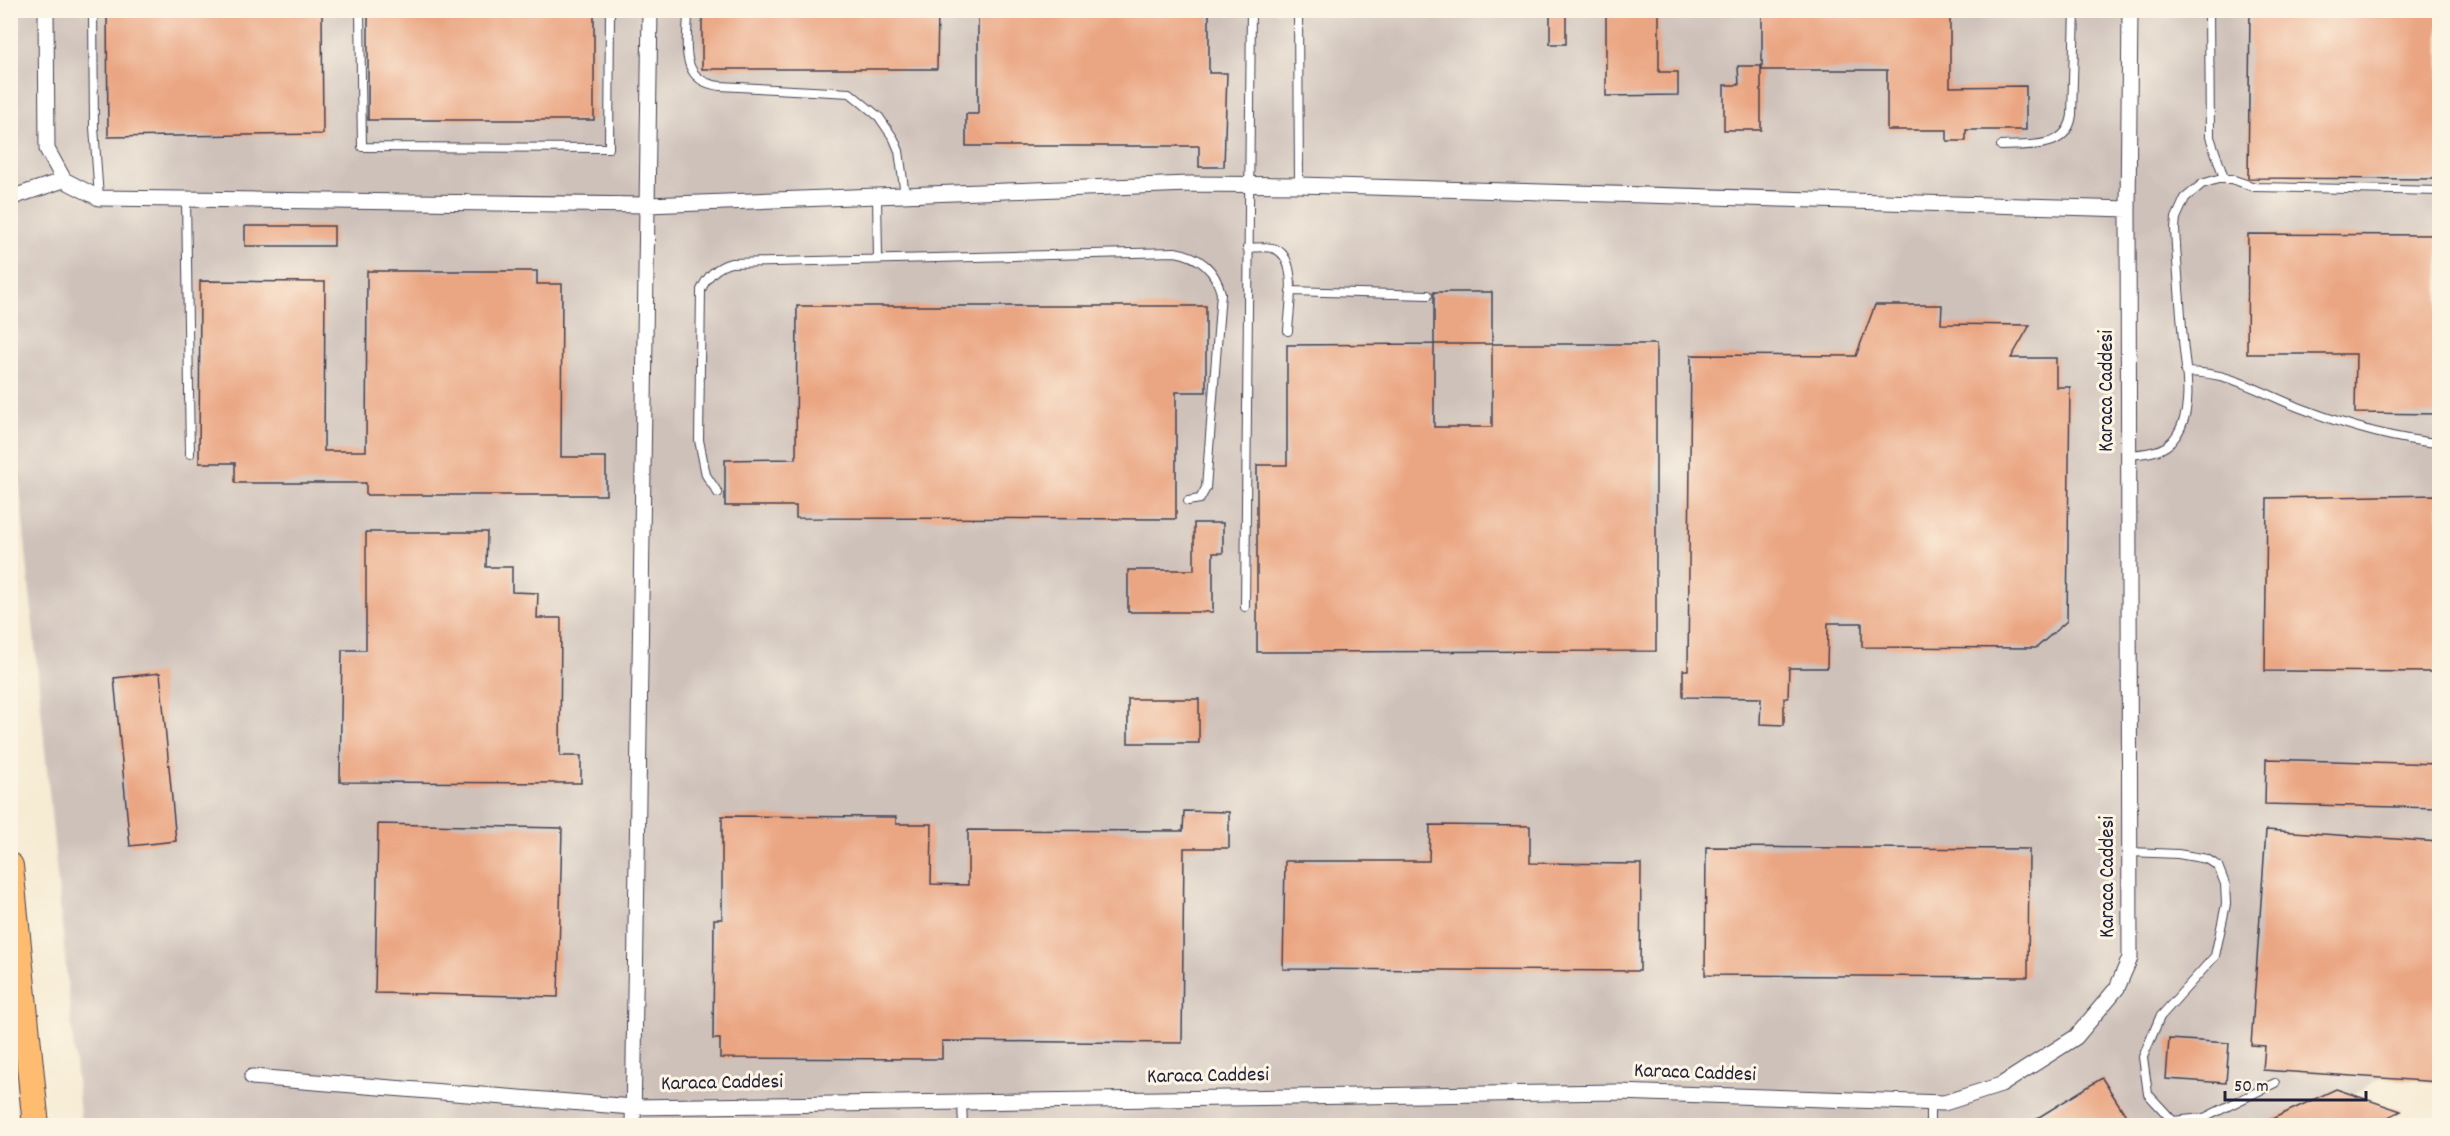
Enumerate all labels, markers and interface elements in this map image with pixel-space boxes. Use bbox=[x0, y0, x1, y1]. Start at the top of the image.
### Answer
street label: Karaca Caddesi bbox=[2093, 330, 2123, 452]
street label: Karaca Caddesi bbox=[2094, 816, 2124, 938]
street label: Karaca Caddesi bbox=[1633, 1057, 1757, 1091]
street label: Karaca Caddesi bbox=[1147, 1061, 1269, 1093]
scale bar bbox=[2225, 1064, 2366, 1102]
street label: Karaca Caddesi bbox=[661, 1068, 783, 1100]
text: 50 m bbox=[2234, 1075, 2269, 1100]

